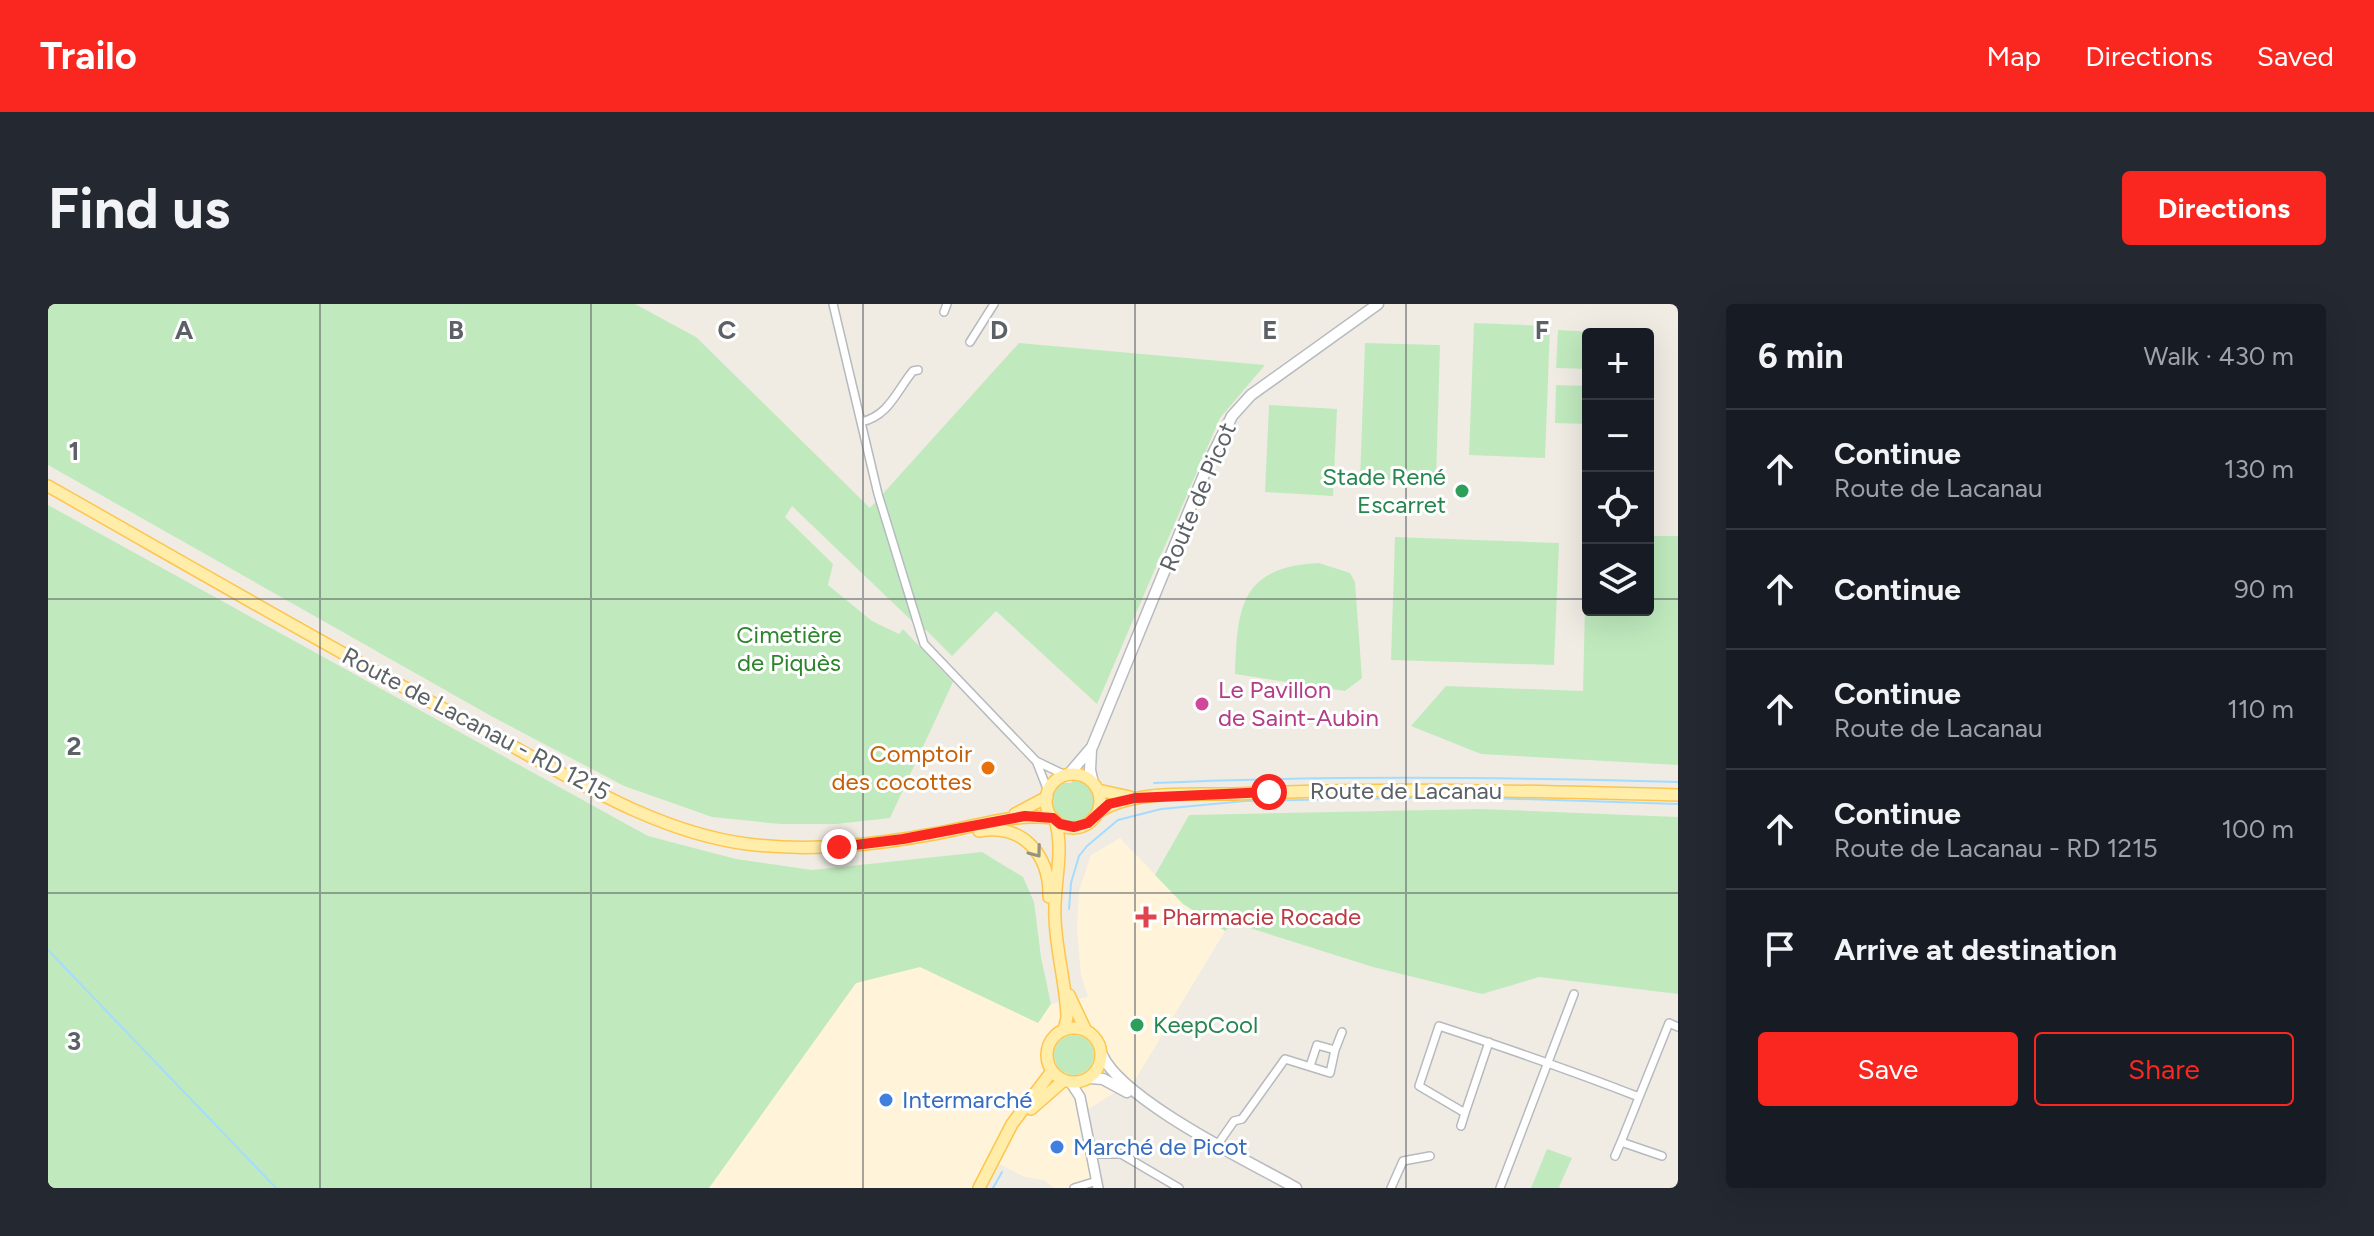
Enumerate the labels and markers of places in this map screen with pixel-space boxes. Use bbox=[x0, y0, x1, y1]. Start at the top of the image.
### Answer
place label: Stade René Escarret bbox=[1322, 462, 1446, 519]
marker: Stade René Escarret bbox=[1453, 482, 1471, 500]
place label: Le Pavillon de Saint-Aubin bbox=[1218, 675, 1379, 732]
marker: Le Pavillon de Saint-Aubin bbox=[1193, 695, 1211, 713]
place label: Comptoir des cocottes bbox=[832, 739, 972, 796]
marker: Comptoir des cocottes bbox=[979, 759, 997, 777]
place label: Pharmacie Rocade bbox=[1162, 902, 1361, 931]
marker: Pharmacie Rocade bbox=[1137, 908, 1155, 926]
place label: KeepCool bbox=[1153, 1010, 1258, 1039]
marker: KeepCool bbox=[1128, 1016, 1146, 1034]
place label: Intermarché bbox=[902, 1085, 1032, 1114]
marker: Intermarché bbox=[877, 1091, 895, 1109]
place label: Marché de Picot bbox=[1073, 1132, 1248, 1161]
marker: Marché de Picot bbox=[1048, 1138, 1066, 1156]

